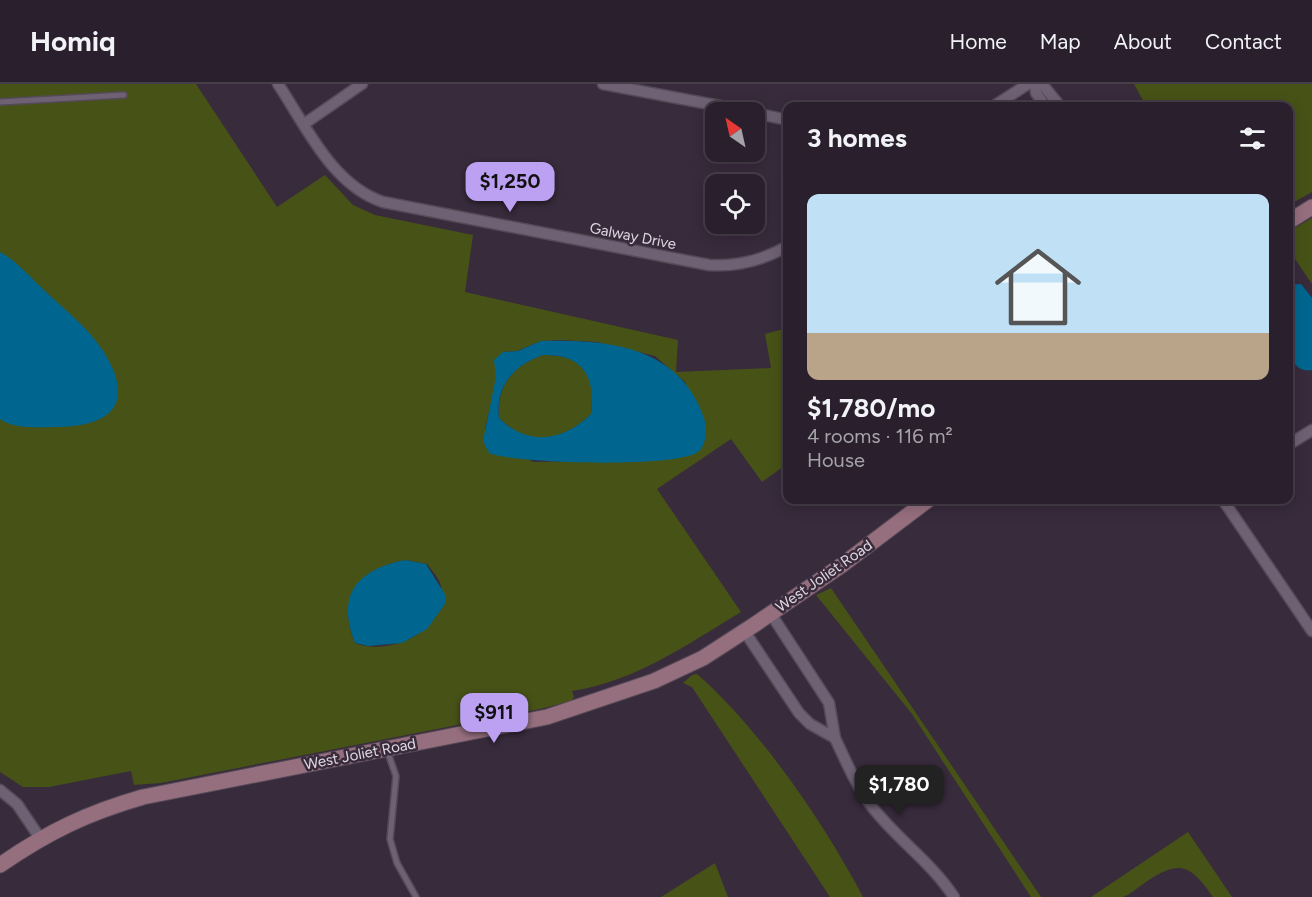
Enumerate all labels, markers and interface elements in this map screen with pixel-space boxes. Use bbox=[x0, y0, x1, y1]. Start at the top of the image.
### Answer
text: Homiq bbox=[30, 24, 116, 58]
text: Home bbox=[950, 29, 1007, 54]
text: Map bbox=[1040, 29, 1081, 54]
text: About bbox=[1114, 29, 1172, 54]
text: Contact bbox=[1205, 29, 1282, 54]
north arrow bbox=[705, 102, 765, 162]
map controls bbox=[705, 102, 765, 234]
text: 3 homes bbox=[807, 122, 907, 154]
icon: filters bbox=[1236, 122, 1269, 155]
pin: $1,250 bbox=[461, 162, 559, 213]
text: $1,250 bbox=[480, 169, 540, 193]
button: locate bbox=[705, 174, 765, 234]
street label: Galway Drive bbox=[588, 219, 678, 253]
icon: home bbox=[984, 233, 1092, 341]
text: $1,780/mo bbox=[807, 392, 935, 424]
text: 4 rooms · 116 m² bbox=[807, 424, 953, 448]
text: House bbox=[807, 448, 865, 472]
street label: West Joliet Road bbox=[772, 536, 876, 616]
pin: $911 bbox=[458, 693, 530, 744]
text: $911 bbox=[474, 700, 514, 724]
street label: West Joliet Road bbox=[302, 734, 418, 774]
pin: $1,780 bbox=[850, 765, 948, 816]
text: $1,780 bbox=[869, 772, 929, 796]

